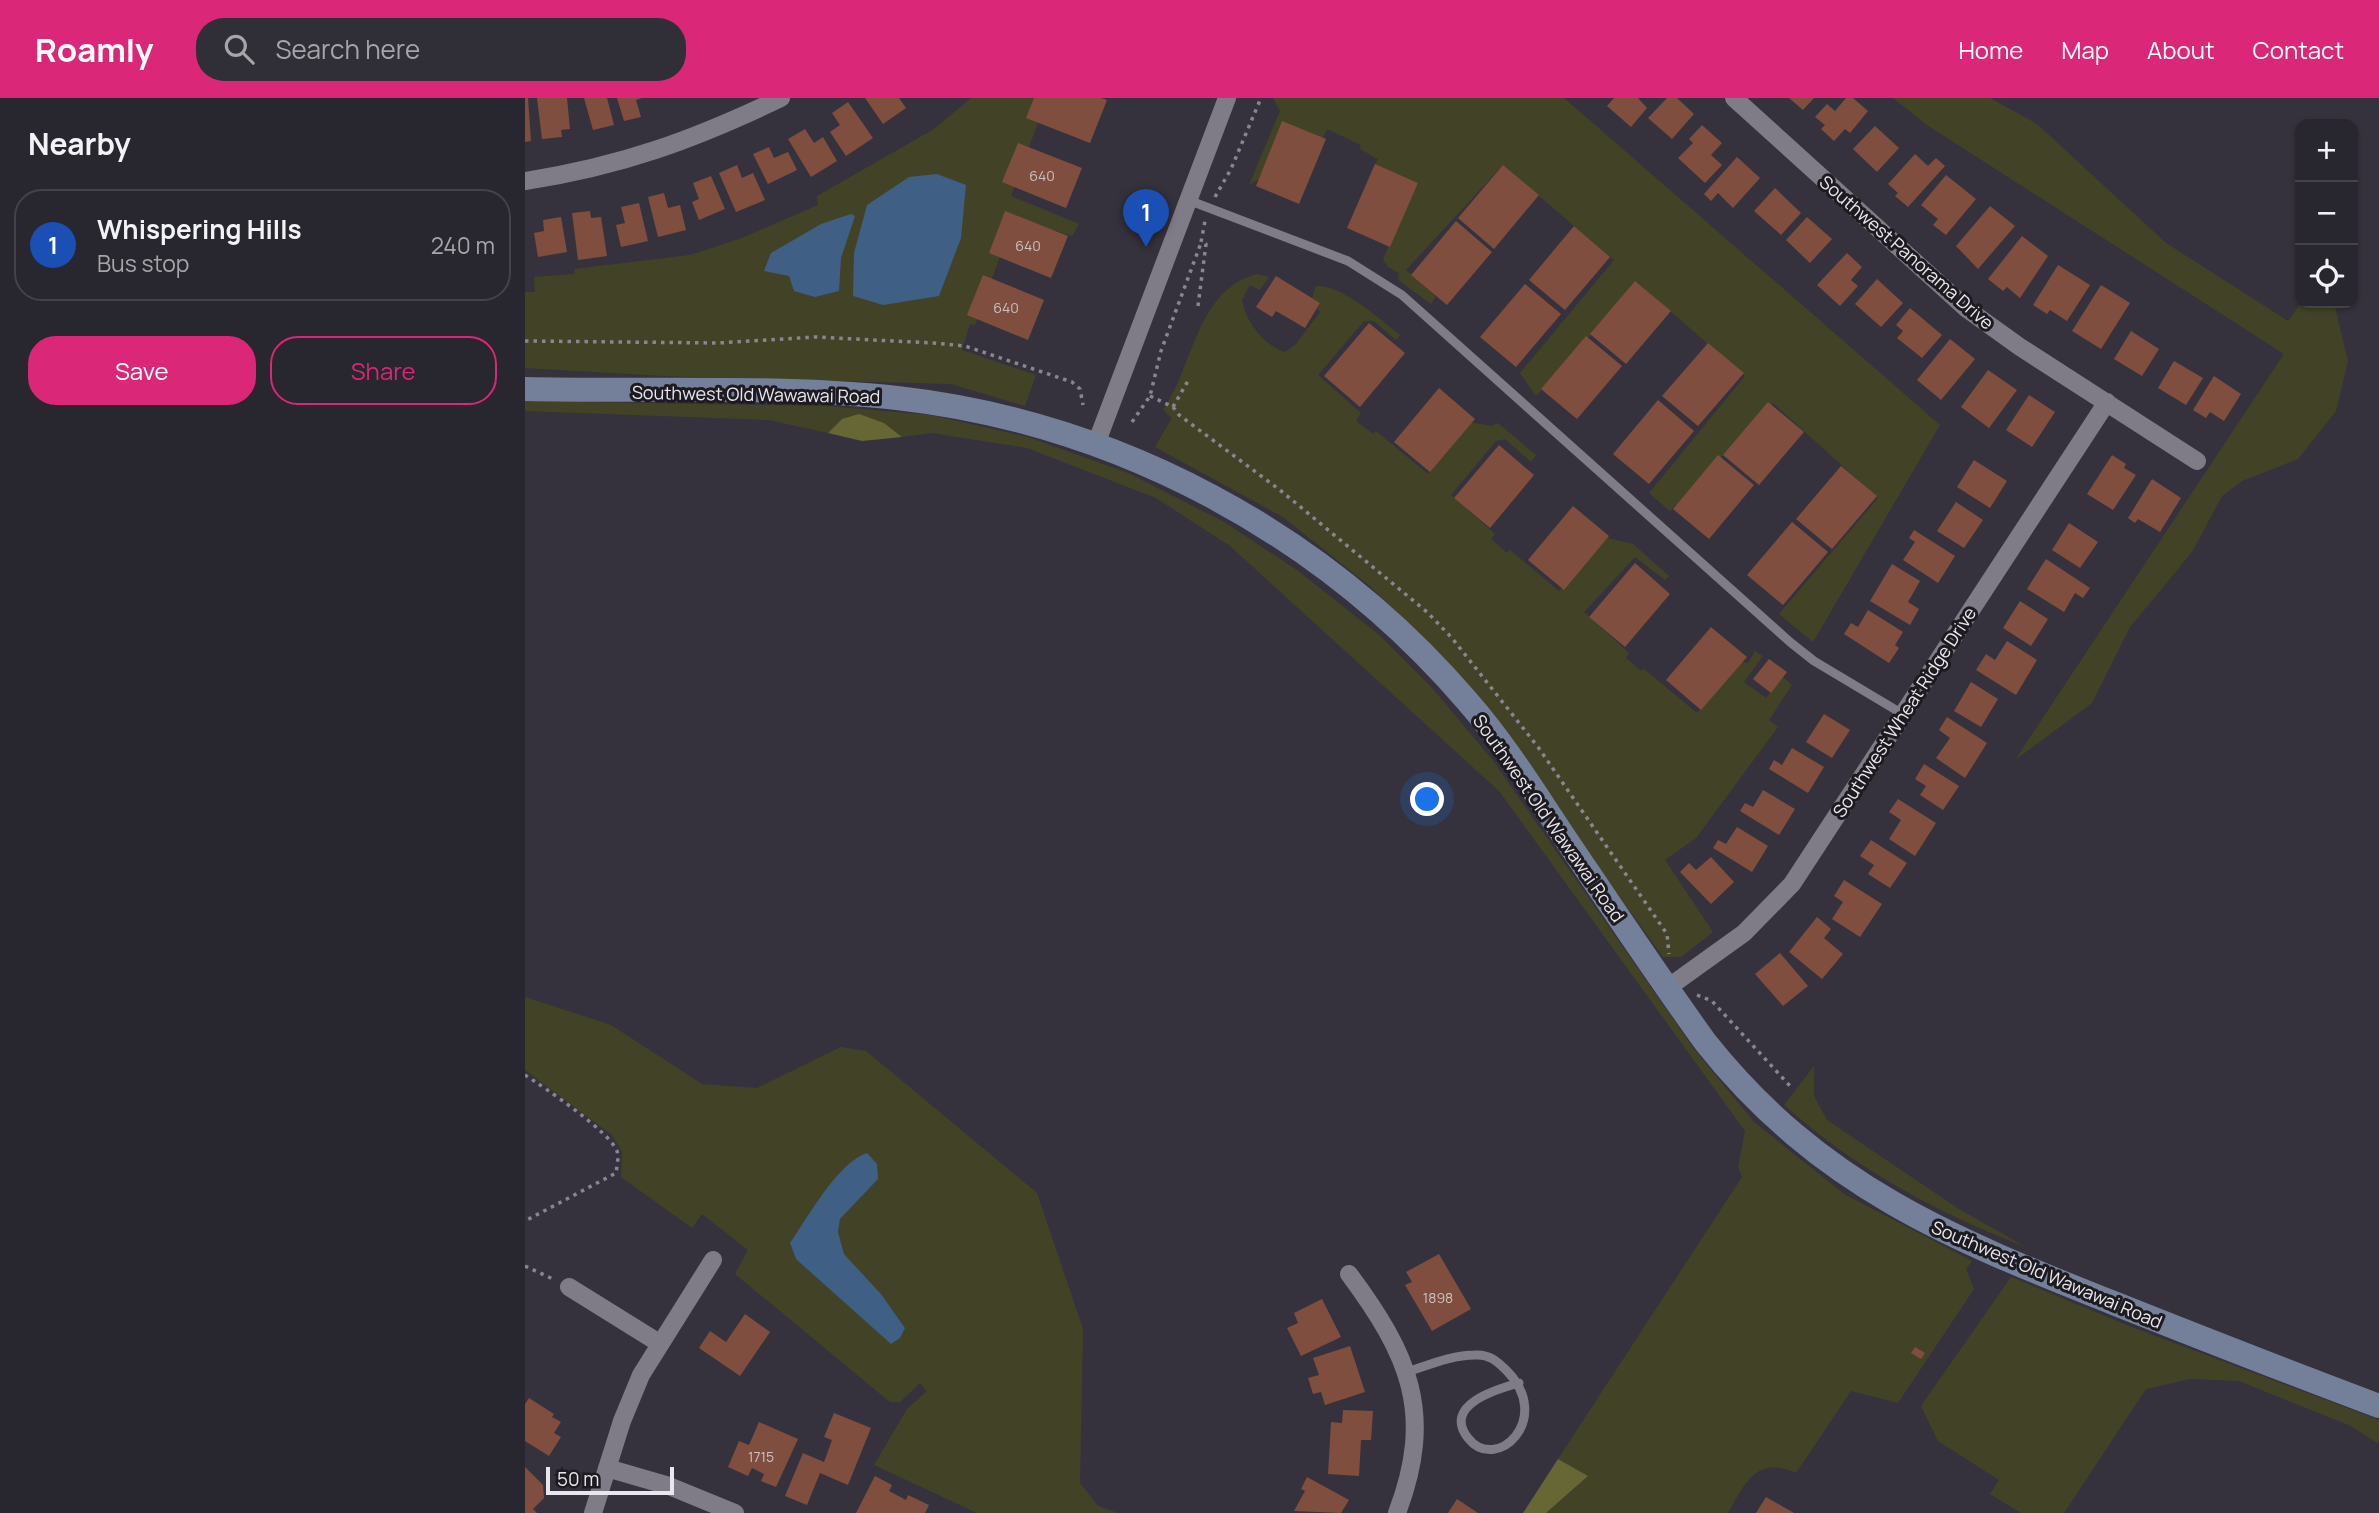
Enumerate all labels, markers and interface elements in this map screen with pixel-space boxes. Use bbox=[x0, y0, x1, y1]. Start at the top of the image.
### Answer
search box bbox=[196, 18, 686, 81]
text: Roamly bbox=[35, 27, 154, 72]
icon: search bbox=[220, 30, 258, 68]
text: Search here bbox=[276, 31, 420, 67]
text: Home bbox=[1958, 33, 2023, 66]
text: Map bbox=[2061, 33, 2109, 66]
text: About bbox=[2147, 33, 2215, 66]
text: Contact bbox=[2253, 33, 2344, 66]
map controls bbox=[2295, 119, 2358, 308]
button: + bbox=[2295, 119, 2358, 182]
text: Nearby bbox=[28, 123, 131, 164]
house number: 640 bbox=[1029, 166, 1055, 185]
street label: Southwest Panorama Drive bbox=[1815, 170, 1999, 334]
button: − bbox=[2295, 182, 2358, 245]
pin: 1 bbox=[1123, 189, 1169, 247]
text: Whispering Hills bbox=[97, 211, 302, 247]
text: 1 bbox=[48, 229, 58, 261]
text: 240 m bbox=[431, 229, 495, 261]
house number: 640 bbox=[1015, 236, 1041, 255]
button: locate bbox=[2295, 245, 2358, 308]
text: Bus stop bbox=[97, 247, 189, 279]
house number: 640 bbox=[993, 298, 1019, 317]
button: Save bbox=[28, 336, 256, 405]
button: Share bbox=[270, 336, 497, 405]
street label: Southwest Old Wawawai Road bbox=[632, 380, 880, 408]
street label: Southwest Wheat Ridge Drive bbox=[1827, 602, 1981, 822]
street label: Southwest Old Wawawai Road bbox=[1468, 709, 1630, 927]
your location bbox=[1410, 782, 1444, 816]
street label: Southwest Old Wawawai Road bbox=[1928, 1214, 2166, 1334]
house number: 1898 bbox=[1423, 1288, 1453, 1307]
house number: 1715 bbox=[748, 1447, 774, 1466]
scale bar bbox=[546, 1464, 674, 1496]
text: 50 m bbox=[557, 1466, 599, 1492]

